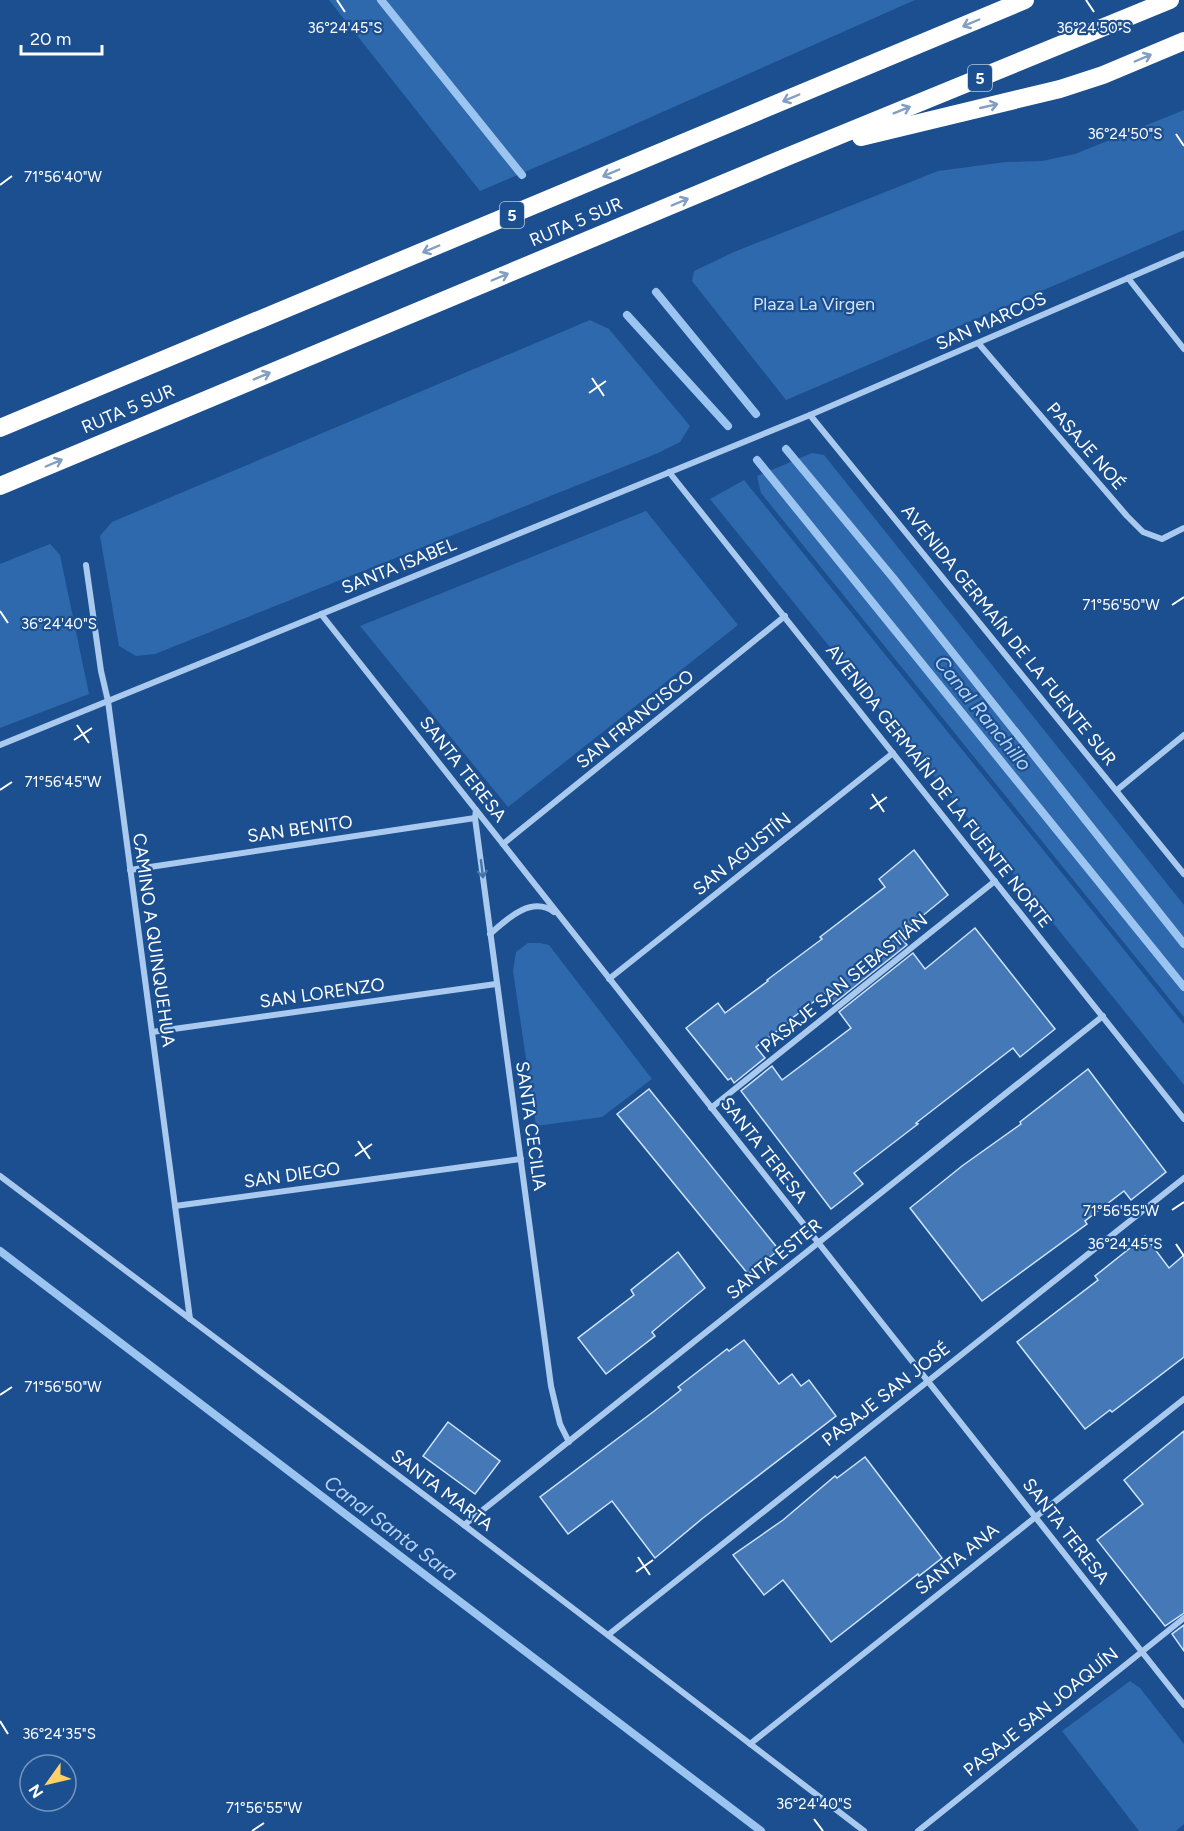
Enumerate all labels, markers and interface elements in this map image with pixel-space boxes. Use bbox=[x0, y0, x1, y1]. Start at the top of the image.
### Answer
scale bar bbox=[21, 18, 102, 56]
one-way arrow bbox=[962, 18, 980, 29]
text: 36°24'45"S bbox=[308, 19, 382, 37]
text: 36°24'50"S bbox=[1056, 19, 1132, 37]
text: 20 m bbox=[30, 28, 71, 50]
one-way arrow bbox=[1134, 52, 1152, 63]
road number: 5 bbox=[968, 65, 992, 91]
one-way arrow bbox=[782, 93, 801, 104]
one-way arrow bbox=[979, 100, 998, 112]
one-way arrow bbox=[892, 104, 911, 115]
text: 36°24'50"S bbox=[1087, 125, 1163, 143]
text: 71°56'40"W bbox=[24, 168, 103, 186]
one-way arrow bbox=[602, 168, 621, 179]
street label: RUTA 5 SUR bbox=[526, 193, 626, 251]
one-way arrow bbox=[670, 196, 688, 207]
road number: 5 bbox=[500, 202, 524, 228]
one-way arrow bbox=[422, 244, 441, 255]
one-way arrow bbox=[490, 271, 508, 282]
street label: SAN MARCOS bbox=[932, 287, 1050, 355]
park label: Plaza La Virgen bbox=[753, 293, 875, 315]
one-way arrow bbox=[252, 370, 270, 381]
street label: RUTA 5 SUR bbox=[78, 380, 178, 438]
street label: PASAJE NOÉ bbox=[1042, 398, 1130, 494]
one-way arrow bbox=[44, 457, 63, 468]
street label: AVENIDA GERMAÍN DE LA FUENTE SUR bbox=[897, 500, 1121, 770]
street label: SANTA ISABEL bbox=[338, 533, 460, 599]
text: 71°56'50"W bbox=[1082, 596, 1160, 614]
text: 36°24'40"S bbox=[21, 615, 97, 633]
street label: AVENIDA GERMAÍN DE LA FUENTE NORTE bbox=[821, 640, 1057, 932]
water label: Canal Ranchillo bbox=[929, 651, 1037, 776]
street label: SAN FRANCISCO bbox=[572, 665, 698, 773]
street label: SANTA TERESA bbox=[415, 712, 511, 826]
text: 71°56'45"W bbox=[24, 773, 102, 791]
street label: SAN AGUSTÍN bbox=[689, 808, 795, 900]
street label: SAN BENITO bbox=[246, 811, 354, 847]
street label: CAMINO A QUINQUEHUA bbox=[128, 832, 180, 1048]
one-way arrow bbox=[476, 858, 487, 878]
street label: PASAJE SAN SEBASTIÁN bbox=[756, 909, 932, 1057]
street label: SAN LORENZO bbox=[258, 973, 386, 1013]
street label: SANTA CECILIA bbox=[511, 1060, 551, 1192]
street label: SANTA TERESA bbox=[716, 1093, 812, 1207]
street label: SAN DIEGO bbox=[242, 1157, 342, 1193]
text: 71°56'55"W bbox=[1083, 1202, 1160, 1220]
street label: SANTA ESTER bbox=[722, 1214, 826, 1304]
text: 36°24'45"S bbox=[1088, 1235, 1162, 1253]
street label: PASAJE SAN JOSÉ bbox=[817, 1337, 955, 1451]
text: 71°56'50"W bbox=[24, 1378, 102, 1396]
street label: SANTA MARTA bbox=[387, 1444, 497, 1536]
water label: Canal Santa Sara bbox=[320, 1470, 463, 1586]
street label: SANTA TERESA bbox=[1018, 1474, 1114, 1588]
street label: SANTA ANA bbox=[911, 1519, 1003, 1599]
street label: PASAJE SAN JOAQUÍN bbox=[959, 1643, 1123, 1781]
text: 36°24'35"S bbox=[22, 1725, 96, 1743]
north arrow bbox=[18, 1753, 78, 1813]
text: N bbox=[25, 1781, 47, 1802]
text: 36°24'40"S bbox=[776, 1795, 852, 1813]
text: 71°56'55"W bbox=[226, 1799, 303, 1817]

